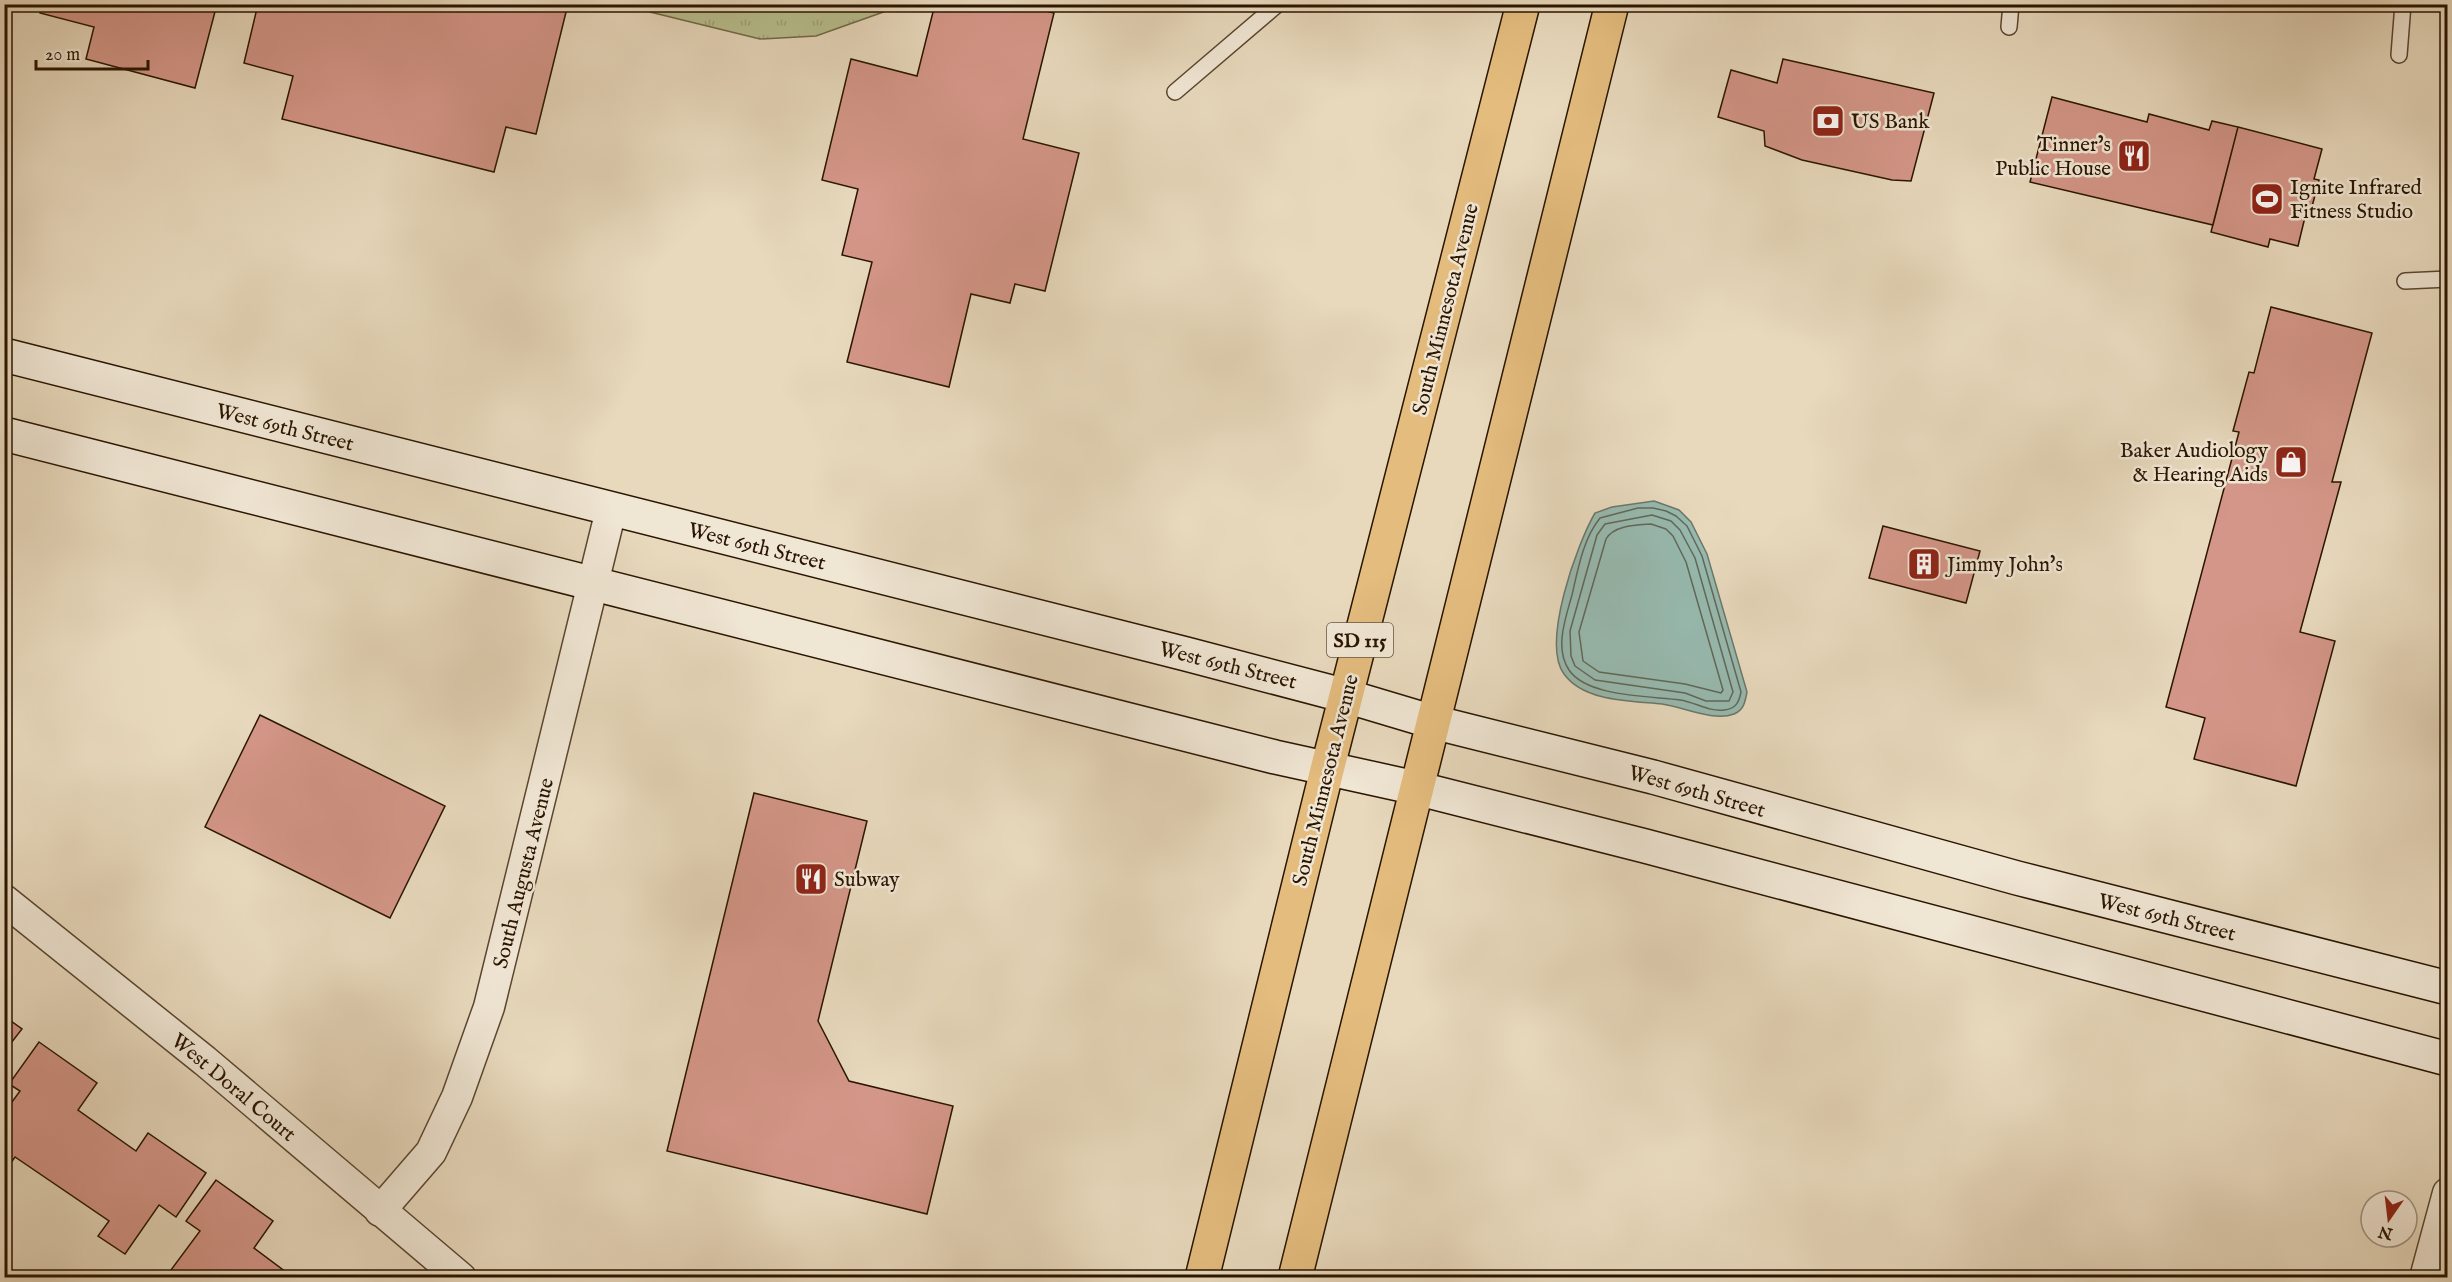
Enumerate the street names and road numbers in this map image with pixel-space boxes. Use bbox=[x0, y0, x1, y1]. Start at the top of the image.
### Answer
street label: South Minnesota Avenue bbox=[1407, 200, 1486, 418]
street label: West 69th Street bbox=[213, 398, 356, 459]
street label: West 69th Street bbox=[685, 517, 828, 578]
road number: SD 115 bbox=[1327, 623, 1393, 657]
street label: West 69th Street bbox=[1156, 636, 1299, 697]
street label: South Minnesota Avenue bbox=[1287, 671, 1366, 889]
street label: West 69th Street bbox=[1625, 760, 1768, 825]
street label: South Augusta Avenue bbox=[488, 775, 561, 972]
street label: West 69th Street bbox=[2095, 888, 2238, 949]
street label: West Doral Court bbox=[165, 1028, 301, 1148]

